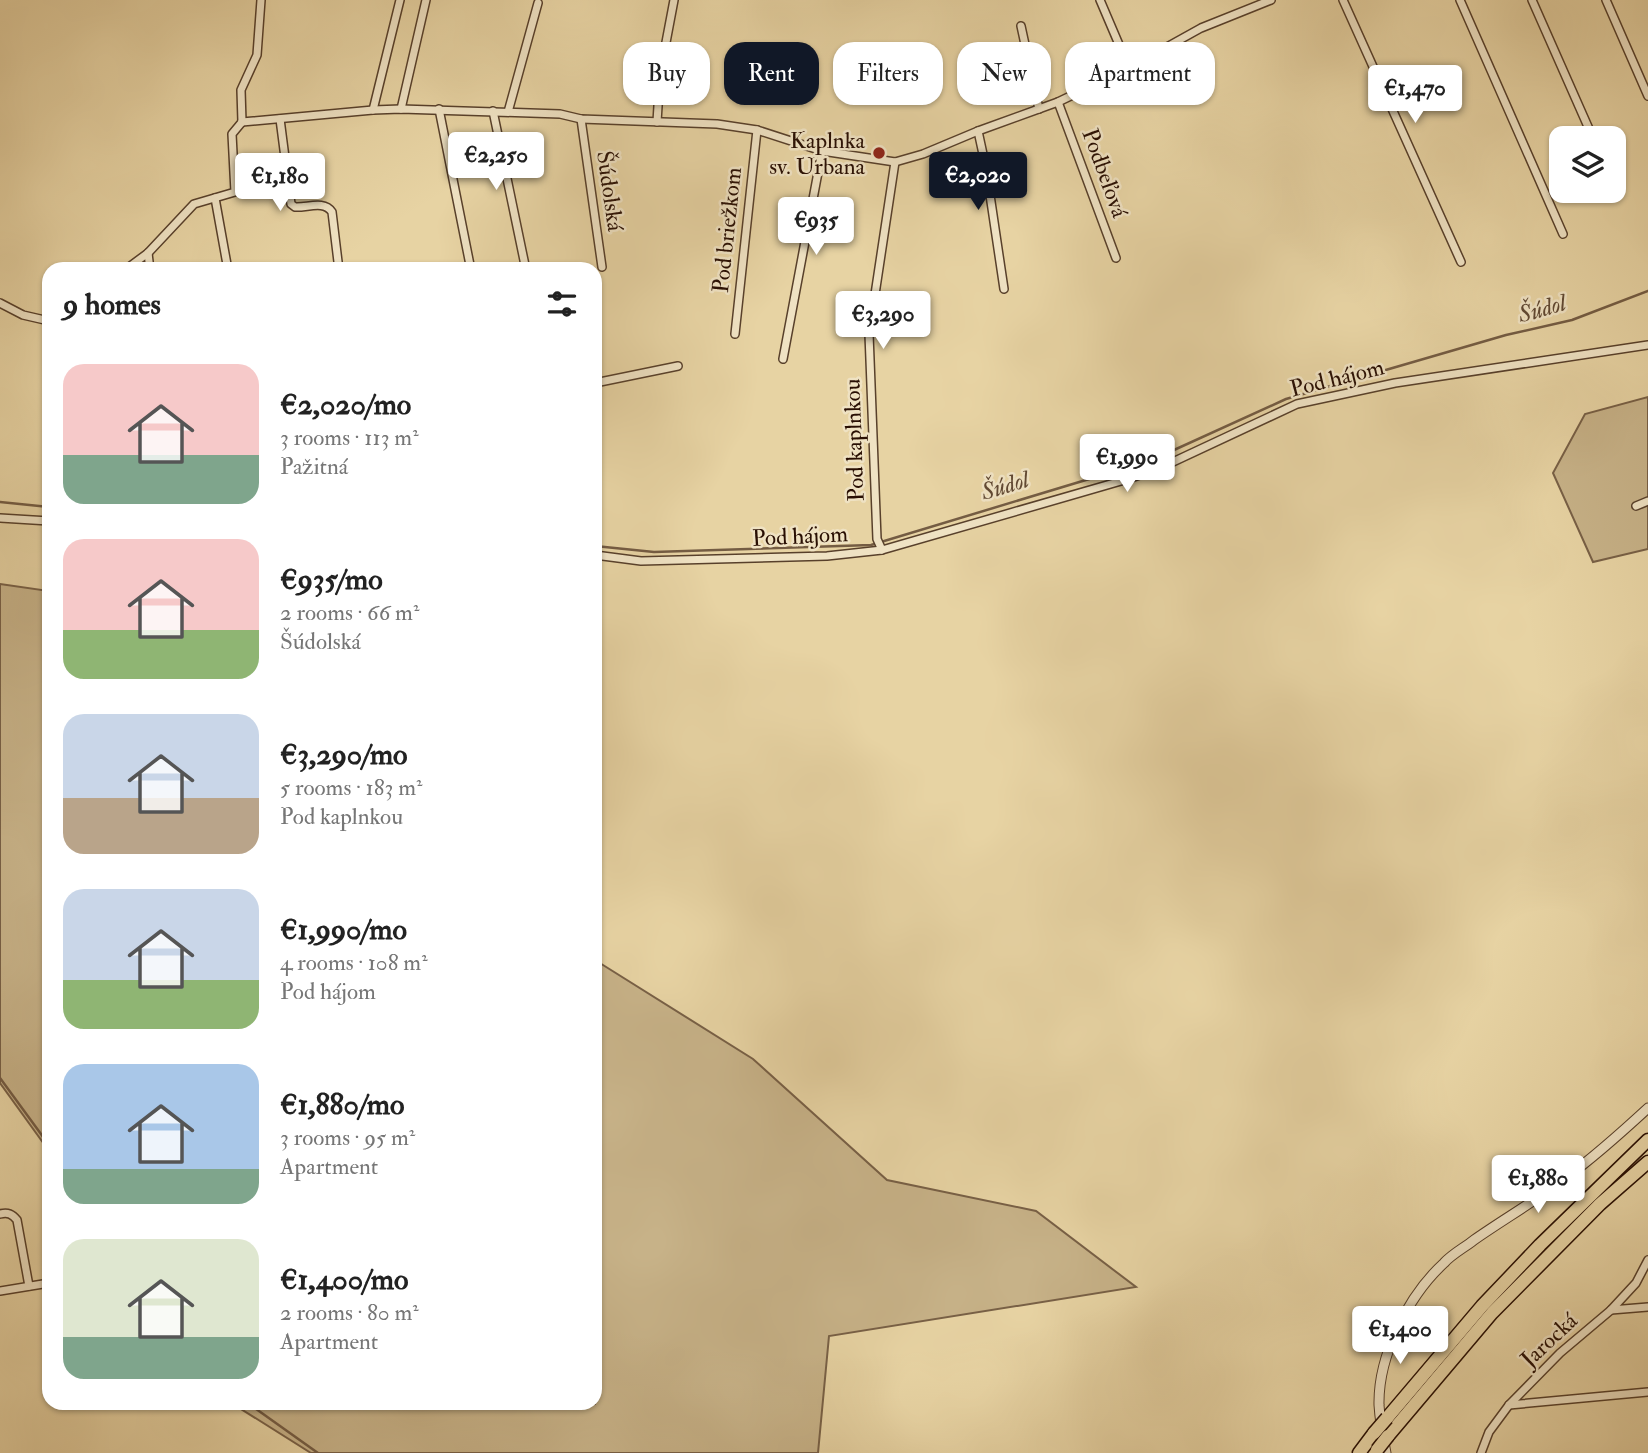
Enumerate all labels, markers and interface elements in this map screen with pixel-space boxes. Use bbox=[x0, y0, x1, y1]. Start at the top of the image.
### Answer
chip: Buy bbox=[623, 42, 710, 105]
chip: Rent bbox=[724, 42, 819, 105]
chip: Filters bbox=[833, 42, 943, 105]
chip: New bbox=[957, 42, 1051, 105]
chip: Apartment bbox=[1065, 42, 1215, 105]
pin: €1,470 bbox=[1358, 66, 1472, 125]
text: €1,470 bbox=[1384, 73, 1446, 102]
street label: Podbeľová bbox=[1076, 124, 1135, 222]
place label: Kaplnka sv. Urbana bbox=[769, 126, 866, 181]
map controls bbox=[1549, 126, 1626, 203]
button: layers bbox=[1549, 126, 1626, 203]
pin: €2,250 bbox=[439, 132, 553, 192]
text: €2,250 bbox=[464, 140, 528, 169]
marker: Kaplnka sv. Urbana bbox=[871, 145, 887, 161]
street label: Šúdolská bbox=[590, 149, 630, 234]
pin: €2,020 bbox=[921, 152, 1035, 212]
pin: €1,180 bbox=[223, 154, 337, 213]
text: €2,020 bbox=[945, 160, 1011, 189]
text: €1,180 bbox=[251, 161, 309, 190]
street label: Pod briežkom bbox=[706, 166, 748, 294]
pin: €935 bbox=[775, 198, 857, 257]
text: €935 bbox=[794, 205, 838, 234]
icon: filters bbox=[543, 285, 581, 323]
text: 9 homes bbox=[63, 286, 161, 323]
water label: Šúdol bbox=[1513, 286, 1572, 331]
pin: €3,290 bbox=[826, 292, 940, 351]
text: €3,290 bbox=[852, 299, 914, 328]
street label: Pod hájom bbox=[1287, 352, 1387, 404]
street label: Pod kaplnkou bbox=[837, 378, 872, 502]
text: €2,020/mo bbox=[280, 386, 411, 423]
icon: home bbox=[119, 392, 203, 476]
text: 3 rooms · 113 m² bbox=[280, 423, 419, 452]
pin: €1,990 bbox=[1070, 434, 1184, 494]
text: €1,990 bbox=[1096, 442, 1158, 471]
text: Pažitná bbox=[280, 452, 348, 481]
water label: Šúdol bbox=[976, 462, 1035, 508]
street label: Pod hájom bbox=[751, 519, 849, 553]
text: €935/mo bbox=[280, 561, 383, 598]
icon: home bbox=[119, 567, 203, 651]
text: 2 rooms · 66 m² bbox=[280, 598, 419, 627]
text: Šúdolská bbox=[280, 627, 361, 656]
text: €3,290/mo bbox=[280, 736, 408, 773]
icon: home bbox=[119, 742, 203, 826]
text: 5 rooms · 183 m² bbox=[280, 773, 423, 802]
text: Pod kaplnkou bbox=[280, 802, 403, 831]
text: €1,990/mo bbox=[280, 911, 407, 948]
icon: home bbox=[119, 917, 203, 1001]
text: 4 rooms · 108 m² bbox=[280, 948, 428, 977]
text: Pod hájom bbox=[280, 977, 376, 1006]
text: €1,880/mo bbox=[280, 1086, 404, 1123]
icon: home bbox=[119, 1092, 203, 1176]
text: 3 rooms · 95 m² bbox=[280, 1123, 415, 1152]
text: Apartment bbox=[280, 1152, 378, 1181]
pin: €1,880 bbox=[1481, 1156, 1595, 1215]
text: €1,880 bbox=[1508, 1163, 1568, 1192]
text: €1,400/mo bbox=[280, 1261, 408, 1298]
icon: home bbox=[119, 1267, 203, 1351]
text: 2 rooms · 80 m² bbox=[280, 1298, 419, 1327]
pin: €1,400 bbox=[1343, 1306, 1457, 1366]
street label: Jarocká bbox=[1514, 1306, 1584, 1374]
text: €1,400 bbox=[1368, 1314, 1432, 1343]
text: Apartment bbox=[280, 1327, 378, 1356]

